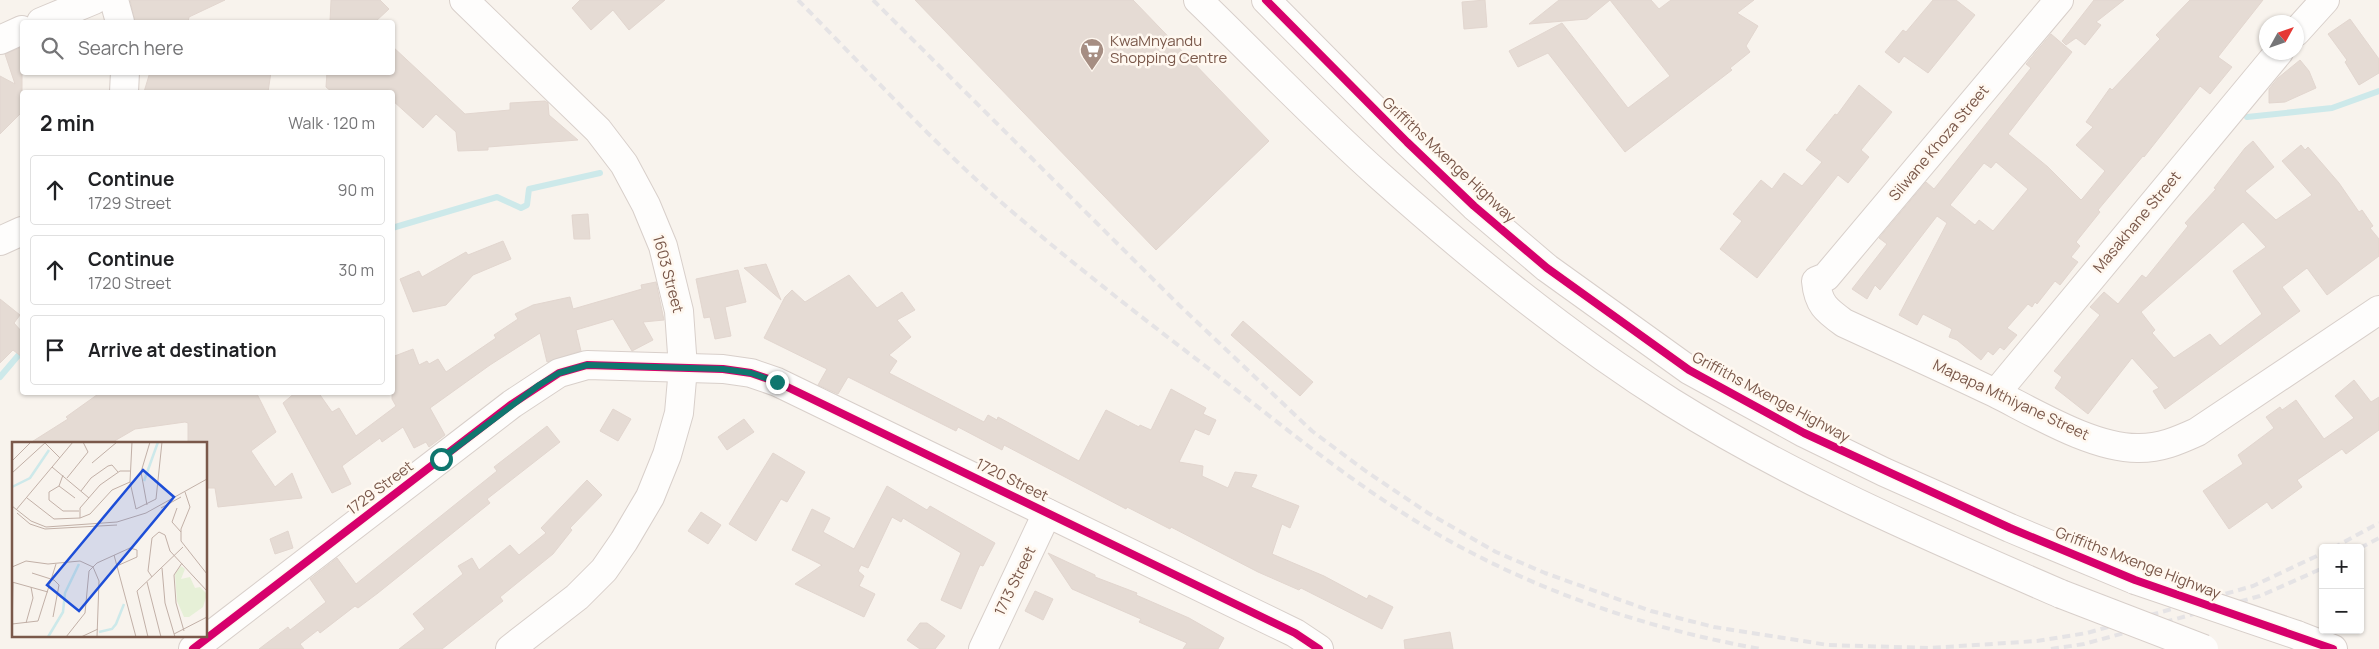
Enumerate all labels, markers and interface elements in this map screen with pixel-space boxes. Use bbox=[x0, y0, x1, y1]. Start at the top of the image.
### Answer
north arrow bbox=[2259, 15, 2304, 60]
search box bbox=[20, 20, 395, 75]
place label: KwaMnyandu Shopping Centre bbox=[1110, 30, 1228, 68]
icon: search bbox=[38, 34, 66, 62]
text: Search here bbox=[78, 35, 184, 61]
supermarket icon: KwaMnyandu Shopping Centre bbox=[1079, 37, 1105, 71]
street label: Silwane Khoza Street bbox=[1884, 80, 1993, 205]
street label: Griffiths Mxenge Highway bbox=[1378, 92, 1521, 227]
text: 2 min bbox=[40, 109, 95, 137]
text: Walk · 120 m bbox=[288, 112, 375, 134]
text: Continue bbox=[88, 166, 174, 192]
street label: Masakhane Street bbox=[2088, 166, 2185, 277]
icon: ahead bbox=[41, 176, 69, 204]
text: 90 m bbox=[338, 179, 374, 201]
text: 1729 Street bbox=[88, 192, 172, 214]
street label: 1603 Street bbox=[648, 233, 689, 315]
text: Continue bbox=[88, 246, 174, 272]
icon: ahead bbox=[41, 256, 69, 284]
text: 30 m bbox=[339, 259, 374, 281]
text: 1720 Street bbox=[88, 272, 171, 294]
icon: arrive bbox=[41, 336, 69, 364]
text: Arrive at destination bbox=[88, 337, 277, 363]
street label: Griffiths Mxenge Highway bbox=[1689, 346, 1854, 447]
street label: Mapapa Mthiyane Street bbox=[1930, 354, 2093, 445]
route end bbox=[766, 371, 789, 394]
inset map bbox=[12, 442, 208, 636]
route start bbox=[430, 448, 453, 471]
street label: 1720 Street bbox=[973, 453, 1052, 506]
street label: 1729 Street bbox=[342, 456, 417, 520]
street label: Griffiths Mxenge Highway bbox=[2052, 521, 2224, 604]
street label: 1713 Street bbox=[989, 543, 1040, 619]
map controls bbox=[2319, 544, 2364, 634]
button: + bbox=[2319, 544, 2364, 589]
button: − bbox=[2319, 589, 2364, 634]

